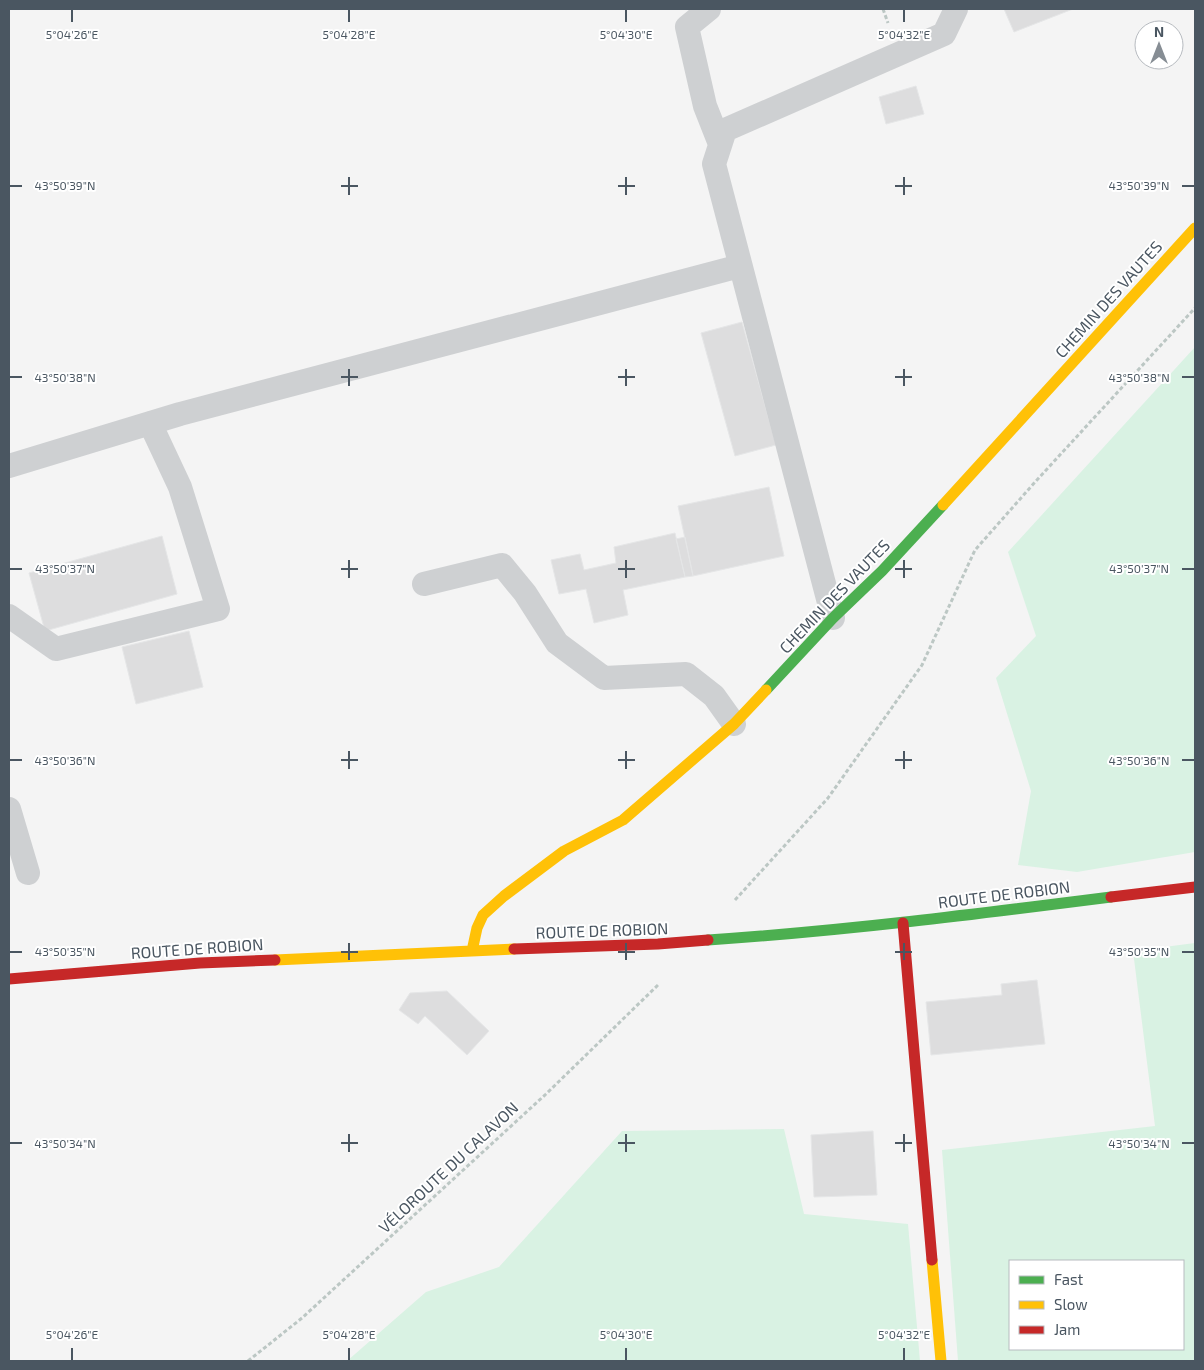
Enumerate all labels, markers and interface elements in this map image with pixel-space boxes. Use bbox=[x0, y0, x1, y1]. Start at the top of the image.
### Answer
north arrow bbox=[1134, 20, 1184, 70]
text: N bbox=[1154, 23, 1164, 40]
text: 5°04'26"E bbox=[46, 27, 98, 41]
text: 5°04'28"E bbox=[323, 27, 376, 41]
text: 5°04'30"E bbox=[600, 27, 653, 41]
text: 5°04'32"E bbox=[878, 27, 930, 41]
text: 43°50'39"N bbox=[35, 178, 95, 192]
text: 43°50'39"N bbox=[1109, 178, 1169, 192]
street label: CHEMIN DES VAUTES bbox=[1051, 237, 1165, 361]
text: 43°50'38"N bbox=[34, 370, 96, 384]
text: 43°50'38"N bbox=[1108, 370, 1170, 384]
street label: CHEMIN DES VAUTES bbox=[775, 535, 893, 657]
text: 43°50'37"N bbox=[35, 561, 95, 575]
text: 43°50'37"N bbox=[1109, 561, 1169, 575]
text: 43°50'36"N bbox=[35, 753, 95, 767]
text: 43°50'36"N bbox=[1109, 753, 1169, 767]
street label: ROUTE DE ROBION bbox=[937, 876, 1071, 912]
street label: ROUTE DE ROBION bbox=[535, 918, 669, 942]
street label: ROUTE DE ROBION bbox=[130, 934, 264, 962]
text: 43°50'35"N bbox=[35, 944, 95, 958]
text: 43°50'35"N bbox=[1109, 944, 1169, 958]
street label: VÉLOROUTE DU CALAVON bbox=[374, 1097, 522, 1237]
text: 43°50'34"N bbox=[34, 1136, 96, 1150]
text: 43°50'34"N bbox=[1108, 1136, 1170, 1150]
legend bbox=[1009, 1260, 1184, 1350]
text: Fast bbox=[1054, 1270, 1084, 1288]
text: Slow bbox=[1054, 1295, 1088, 1313]
text: Jam bbox=[1054, 1320, 1080, 1338]
text: 5°04'26"E bbox=[46, 1327, 98, 1341]
text: 5°04'28"E bbox=[323, 1327, 376, 1341]
text: 5°04'30"E bbox=[600, 1327, 653, 1341]
text: 5°04'32"E bbox=[878, 1327, 930, 1341]

